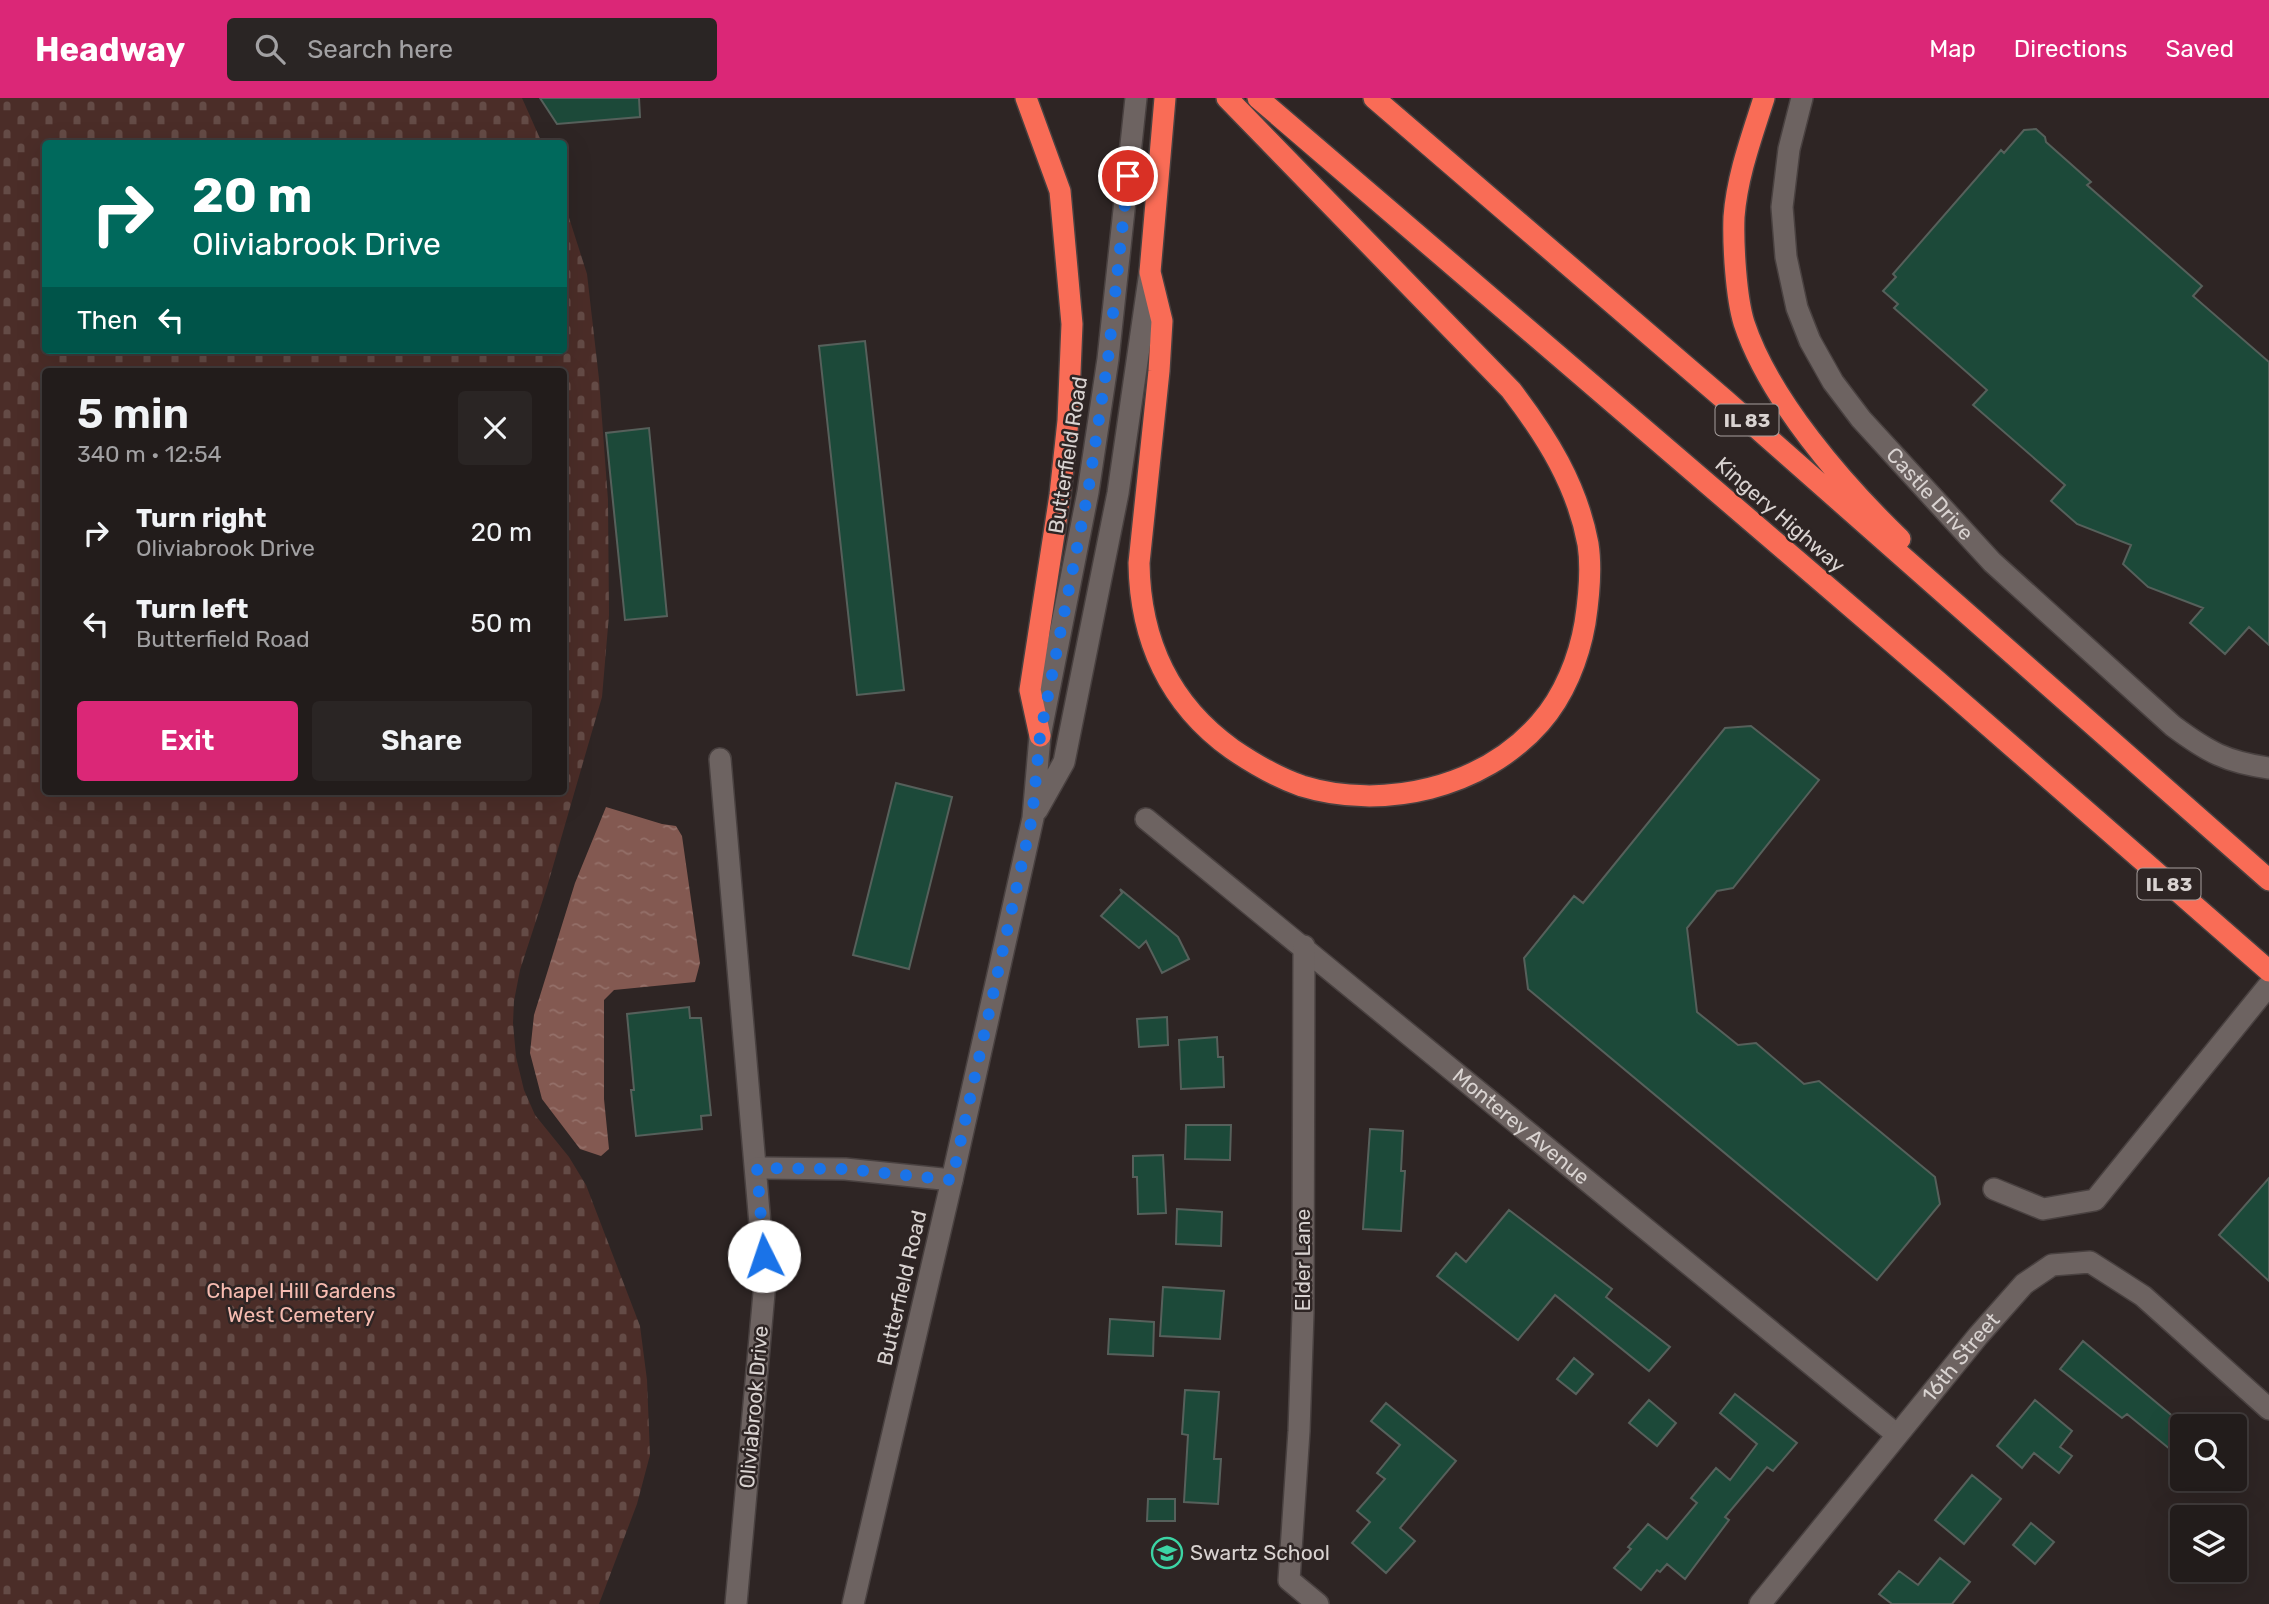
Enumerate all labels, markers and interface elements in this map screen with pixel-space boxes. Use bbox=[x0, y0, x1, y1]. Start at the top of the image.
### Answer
search box bbox=[227, 18, 717, 81]
text: Headway bbox=[35, 30, 185, 69]
icon: search bbox=[251, 30, 289, 68]
text: Search here bbox=[307, 34, 453, 65]
text: Map bbox=[1929, 35, 1976, 63]
text: Directions bbox=[2014, 35, 2127, 63]
text: Saved bbox=[2165, 35, 2234, 63]
pin bbox=[1098, 146, 1158, 206]
icon: arrive bbox=[1109, 157, 1147, 195]
text: 20 m bbox=[192, 166, 313, 224]
icon: right bbox=[77, 168, 168, 259]
text: Oliviabrook Drive bbox=[192, 225, 441, 263]
icon: left bbox=[152, 301, 190, 339]
text: Then bbox=[77, 305, 138, 336]
street label: Butterfield Road bbox=[1043, 375, 1092, 535]
text: 5 min bbox=[77, 389, 189, 439]
button: close bbox=[458, 391, 532, 465]
road number: IL 83 bbox=[1716, 404, 1778, 436]
text: 340 m · 12:54 bbox=[77, 440, 222, 468]
street label: Castle Drive bbox=[1881, 442, 1979, 545]
street label: Kingery Highway bbox=[1710, 452, 1851, 578]
text: Turn right bbox=[136, 503, 266, 534]
icon: right bbox=[77, 514, 115, 552]
text: 20 m bbox=[471, 517, 532, 548]
text: Oliviabrook Drive bbox=[136, 534, 315, 562]
text: Turn left bbox=[136, 594, 248, 625]
icon: left bbox=[77, 605, 115, 643]
text: 50 m bbox=[471, 608, 532, 639]
text: Butterfield Road bbox=[136, 625, 310, 653]
button: Exit bbox=[77, 701, 298, 781]
button: Share bbox=[312, 701, 532, 781]
road number: IL 83 bbox=[2138, 869, 2200, 900]
street label: Monterey Avenue bbox=[1448, 1063, 1595, 1190]
street label: Butterfield Road bbox=[871, 1208, 932, 1368]
street label: Elder Lane bbox=[1290, 1209, 1315, 1311]
position arrow bbox=[727, 1219, 801, 1293]
park label: Chapel Hill Gardens West Cemetery bbox=[206, 1278, 396, 1327]
street label: 16th Street bbox=[1916, 1307, 2005, 1407]
street label: Oliviabrook Drive bbox=[734, 1324, 773, 1489]
map controls bbox=[2170, 1414, 2247, 1582]
button: search bbox=[2170, 1414, 2247, 1491]
button: layers bbox=[2170, 1505, 2247, 1582]
school or university icon: Swartz School bbox=[1150, 1536, 1184, 1570]
place label: Swartz School bbox=[1190, 1540, 1330, 1565]

